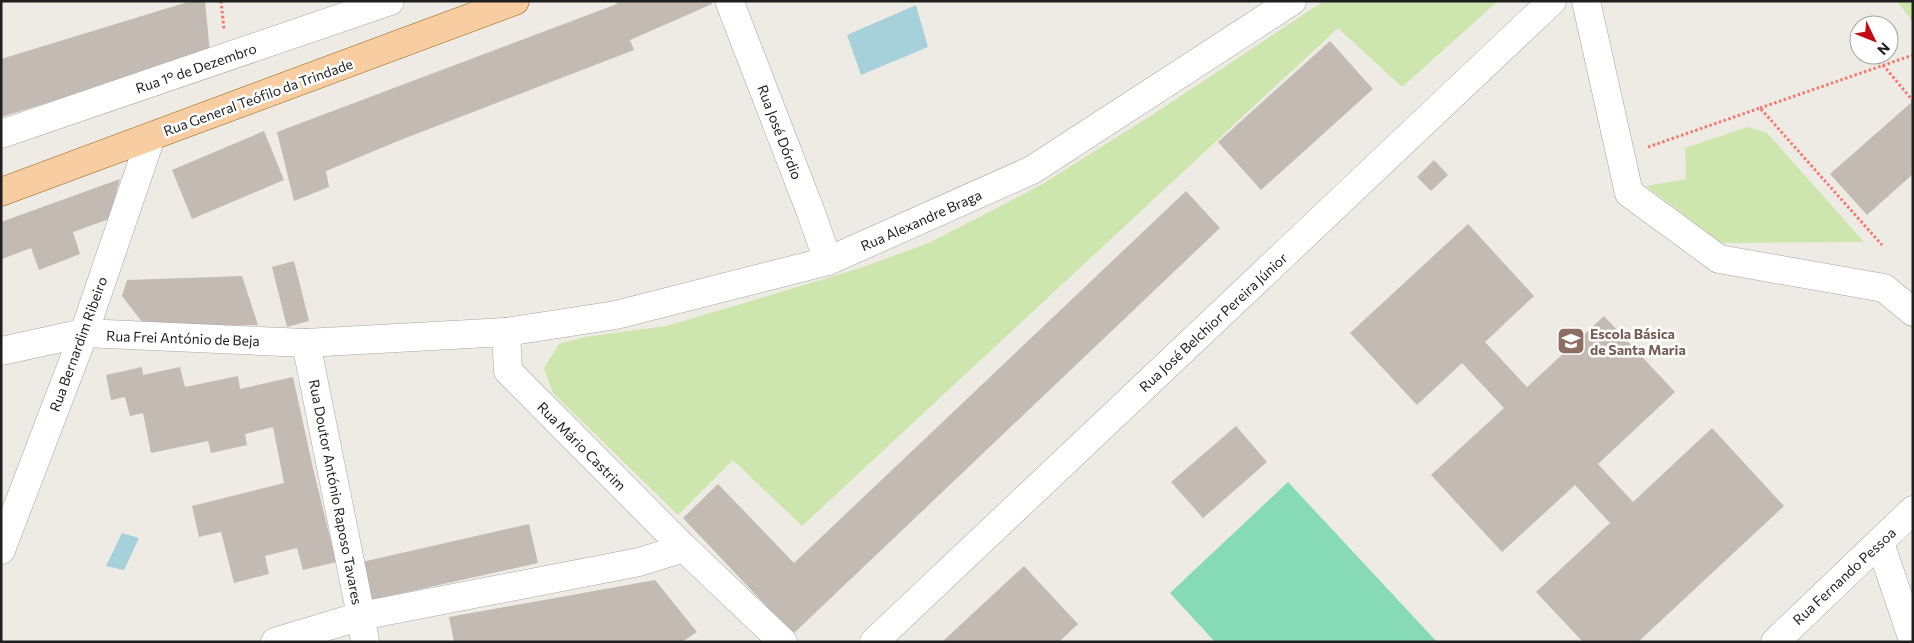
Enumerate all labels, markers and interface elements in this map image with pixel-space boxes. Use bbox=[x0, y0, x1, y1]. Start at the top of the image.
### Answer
north arrow bbox=[1849, 15, 1899, 65]
street label: Rua 1° de Dezembro bbox=[133, 39, 259, 97]
text: N bbox=[1874, 40, 1894, 59]
street label: Rua General Teófilo da Trindade bbox=[161, 55, 355, 139]
street label: Rua José Dórdio bbox=[754, 82, 806, 182]
street label: Rua Alexandre Braga bbox=[858, 186, 984, 254]
street label: Rua José Belchior Pereira Júnior bbox=[1135, 249, 1291, 395]
street label: Rua Bernardim Ribeiro bbox=[46, 274, 110, 414]
place label: Escola Básica de Santa Maria bbox=[1590, 325, 1686, 358]
school or university icon: Escola Básica de Santa Maria bbox=[1556, 326, 1586, 356]
street label: Rua Frei António de Beja bbox=[106, 327, 260, 349]
street label: Rua Doutor António Raposo Tavares bbox=[306, 378, 366, 606]
street label: Rua Mário Castrim bbox=[534, 398, 630, 494]
street label: Rua Fernando Pessoa bbox=[1789, 524, 1899, 628]

